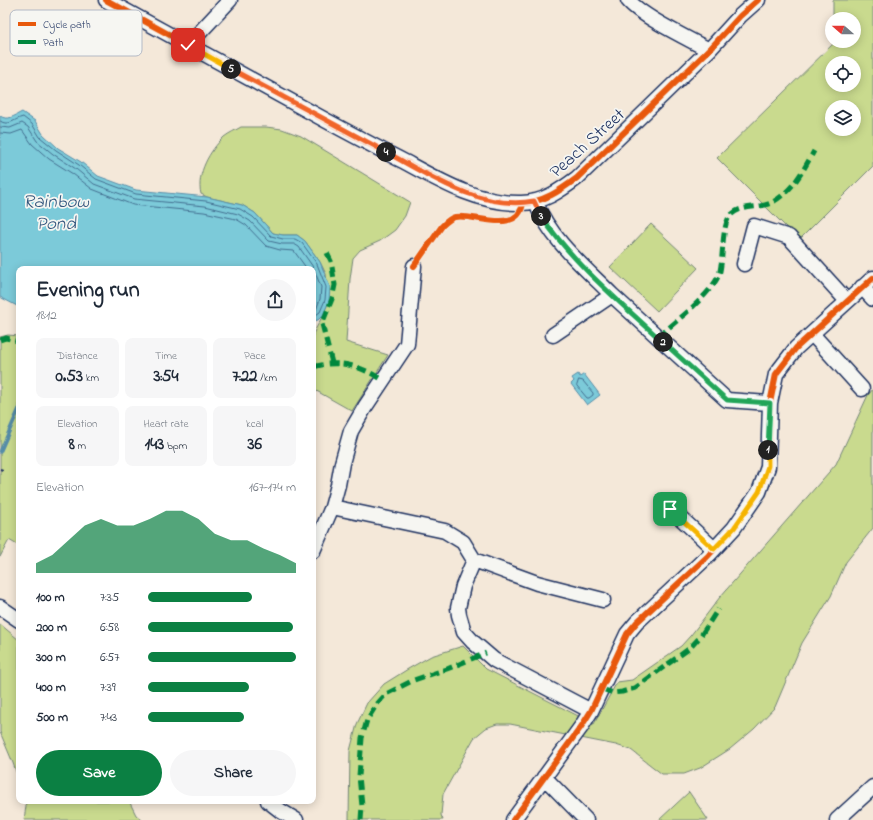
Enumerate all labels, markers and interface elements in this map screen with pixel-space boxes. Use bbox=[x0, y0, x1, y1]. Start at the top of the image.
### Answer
legend bbox=[10, 10, 142, 56]
north arrow bbox=[825, 12, 861, 48]
map controls bbox=[825, 12, 861, 136]
text: Cycle path bbox=[43, 17, 91, 34]
pin bbox=[171, 28, 205, 62]
icon: check bbox=[177, 34, 199, 56]
text: Path bbox=[43, 35, 64, 51]
button: locate bbox=[825, 56, 861, 92]
pin: 5 bbox=[221, 59, 241, 79]
text: 5 bbox=[228, 61, 234, 77]
button: layers bbox=[825, 100, 861, 136]
street label: Peach Street bbox=[545, 103, 631, 185]
pin: 4 bbox=[376, 142, 396, 162]
text: 4 bbox=[384, 144, 388, 160]
water label: Rainbow Pond bbox=[23, 189, 89, 238]
pin: 3 bbox=[531, 206, 551, 226]
text: 3 bbox=[539, 208, 543, 224]
text: Evening run bbox=[36, 275, 140, 307]
button: share bbox=[254, 279, 296, 321]
text: 18:12 bbox=[36, 306, 57, 325]
pin: 2 bbox=[653, 332, 673, 352]
text: 2 bbox=[660, 334, 666, 350]
text: Distance bbox=[57, 348, 98, 364]
text: Time bbox=[155, 348, 177, 364]
text: Pace bbox=[244, 348, 265, 364]
text: 0.53 bbox=[55, 364, 83, 389]
text: 3:54 bbox=[153, 364, 179, 389]
text: 7:22 bbox=[232, 364, 258, 389]
text: km bbox=[83, 370, 99, 386]
text: /km bbox=[258, 370, 277, 386]
text: Elevation bbox=[57, 416, 98, 432]
text: Heart rate bbox=[143, 416, 189, 432]
text: kcal bbox=[246, 416, 263, 432]
text: 8 bbox=[68, 432, 75, 457]
text: 143 bbox=[145, 432, 164, 457]
text: 36 bbox=[247, 432, 262, 457]
text: m bbox=[75, 438, 86, 454]
text: bpm bbox=[164, 438, 187, 454]
pin: 1 bbox=[758, 440, 778, 460]
text: 1 bbox=[766, 442, 770, 458]
text: Elevation bbox=[36, 478, 84, 497]
text: 167–174 m bbox=[249, 478, 296, 497]
pin bbox=[653, 492, 687, 526]
icon: arrive bbox=[659, 498, 681, 520]
text: 100 m bbox=[36, 588, 65, 607]
text: 7:35 bbox=[100, 588, 119, 607]
text: 200 m bbox=[36, 618, 67, 637]
text: 6:58 bbox=[100, 618, 119, 637]
text: 300 m bbox=[36, 648, 66, 667]
text: 6:57 bbox=[100, 648, 120, 667]
text: 400 m bbox=[36, 678, 66, 697]
text: 7:39 bbox=[100, 678, 116, 697]
text: 500 m bbox=[36, 708, 68, 727]
text: 7:43 bbox=[100, 708, 117, 727]
button: Save bbox=[36, 750, 162, 796]
button: Share bbox=[170, 750, 296, 796]

